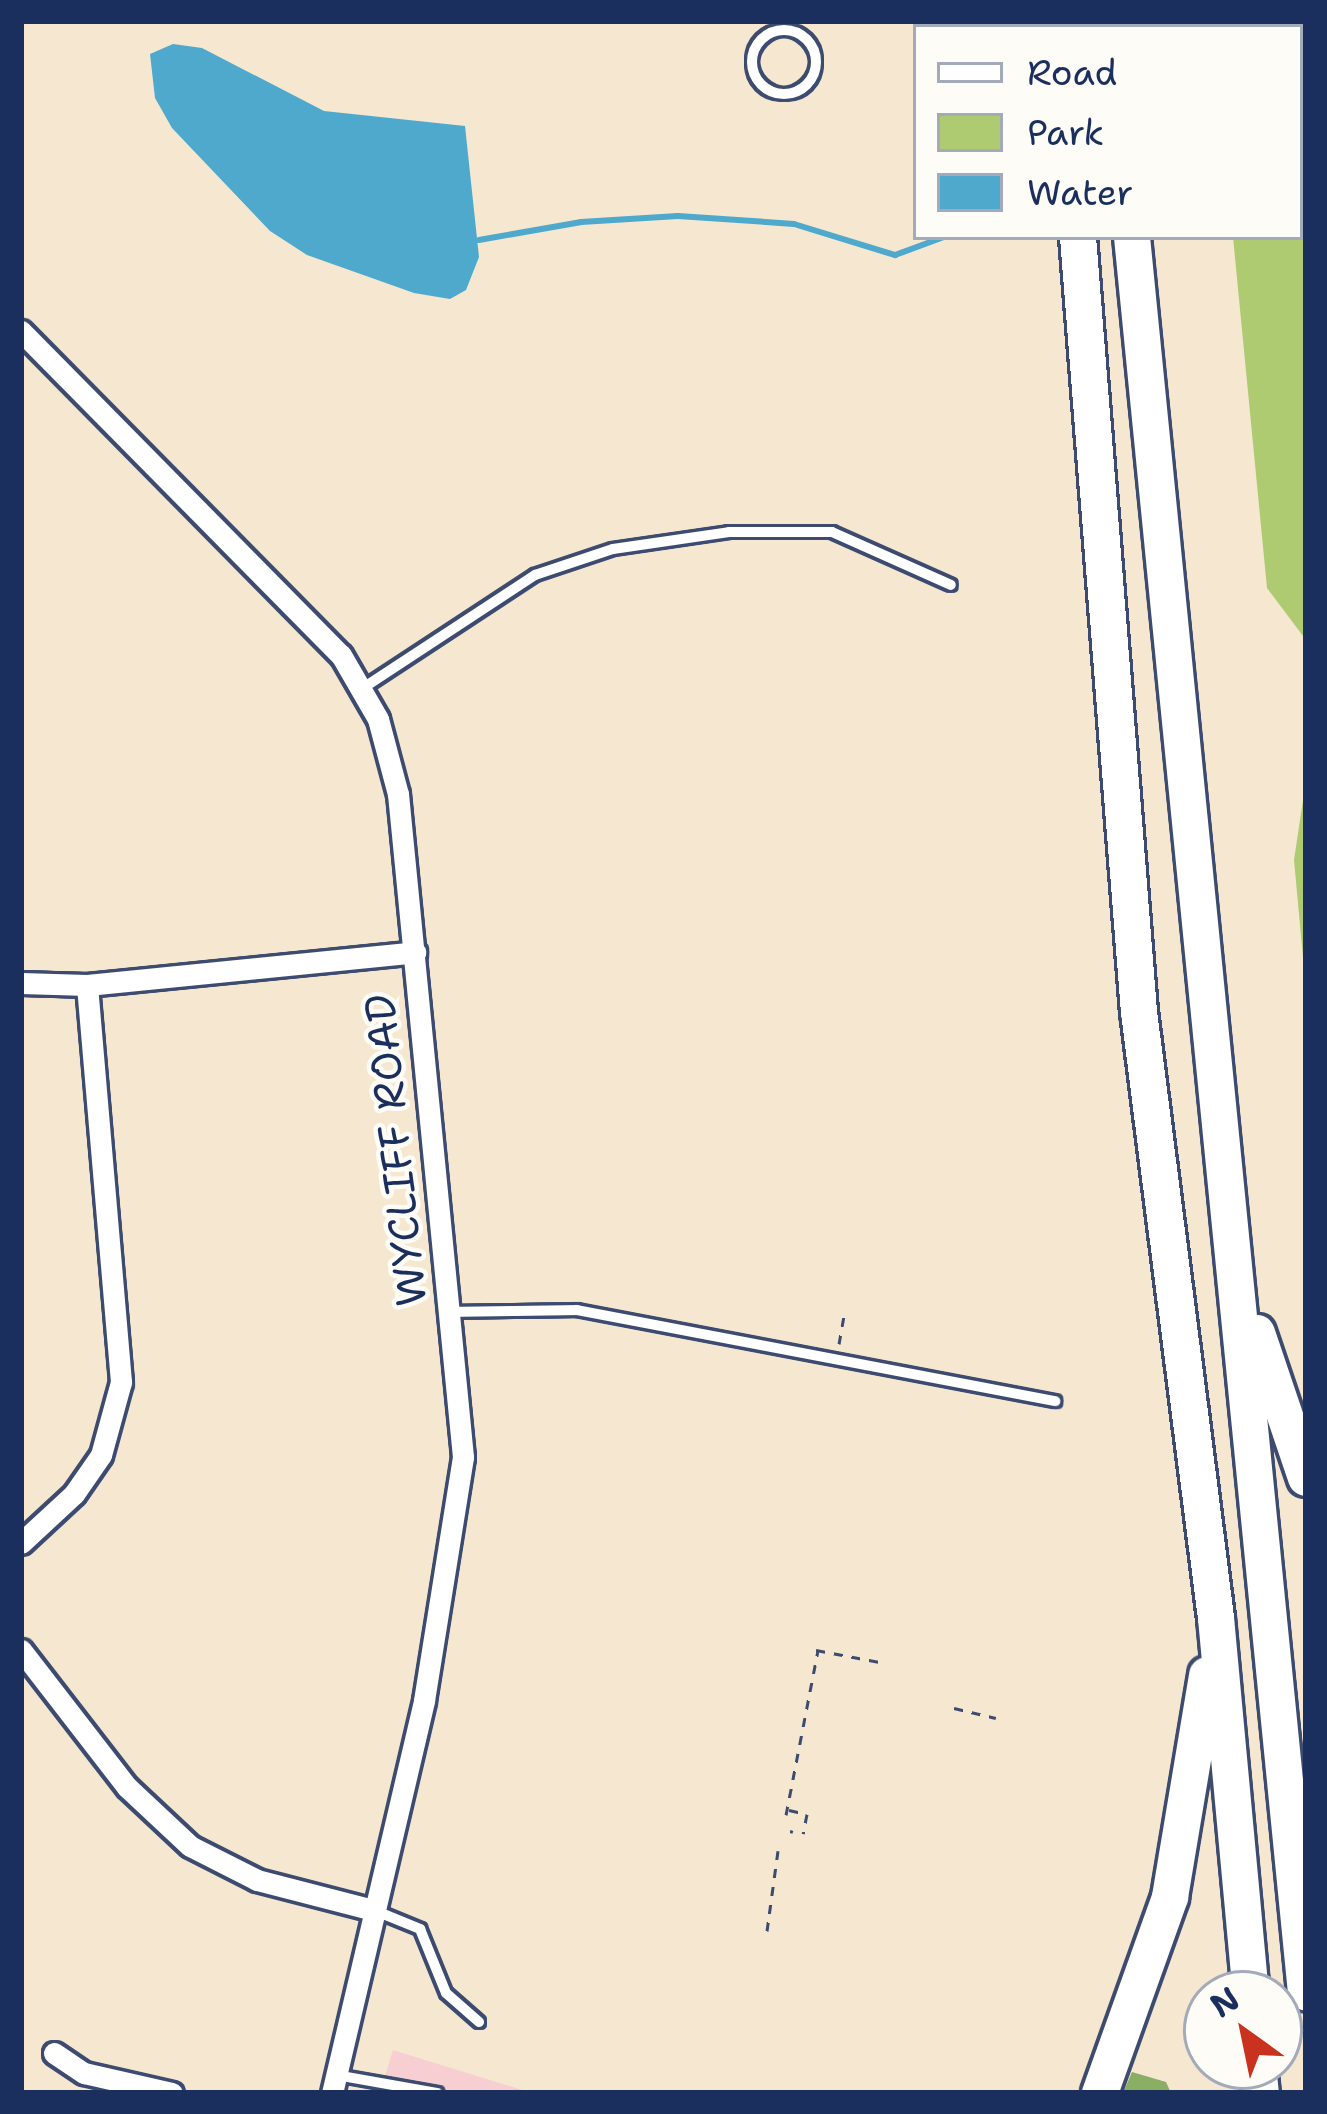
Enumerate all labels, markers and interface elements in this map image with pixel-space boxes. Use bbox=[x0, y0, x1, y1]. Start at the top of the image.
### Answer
legend bbox=[913, 24, 1303, 240]
text: Road bbox=[1027, 48, 1117, 97]
text: Park bbox=[1027, 108, 1104, 157]
text: Water bbox=[1027, 168, 1133, 217]
street label: WYCLIFF ROAD bbox=[354, 991, 436, 1309]
north arrow bbox=[1183, 1970, 1303, 2090]
text: N bbox=[1202, 1976, 1248, 2028]

